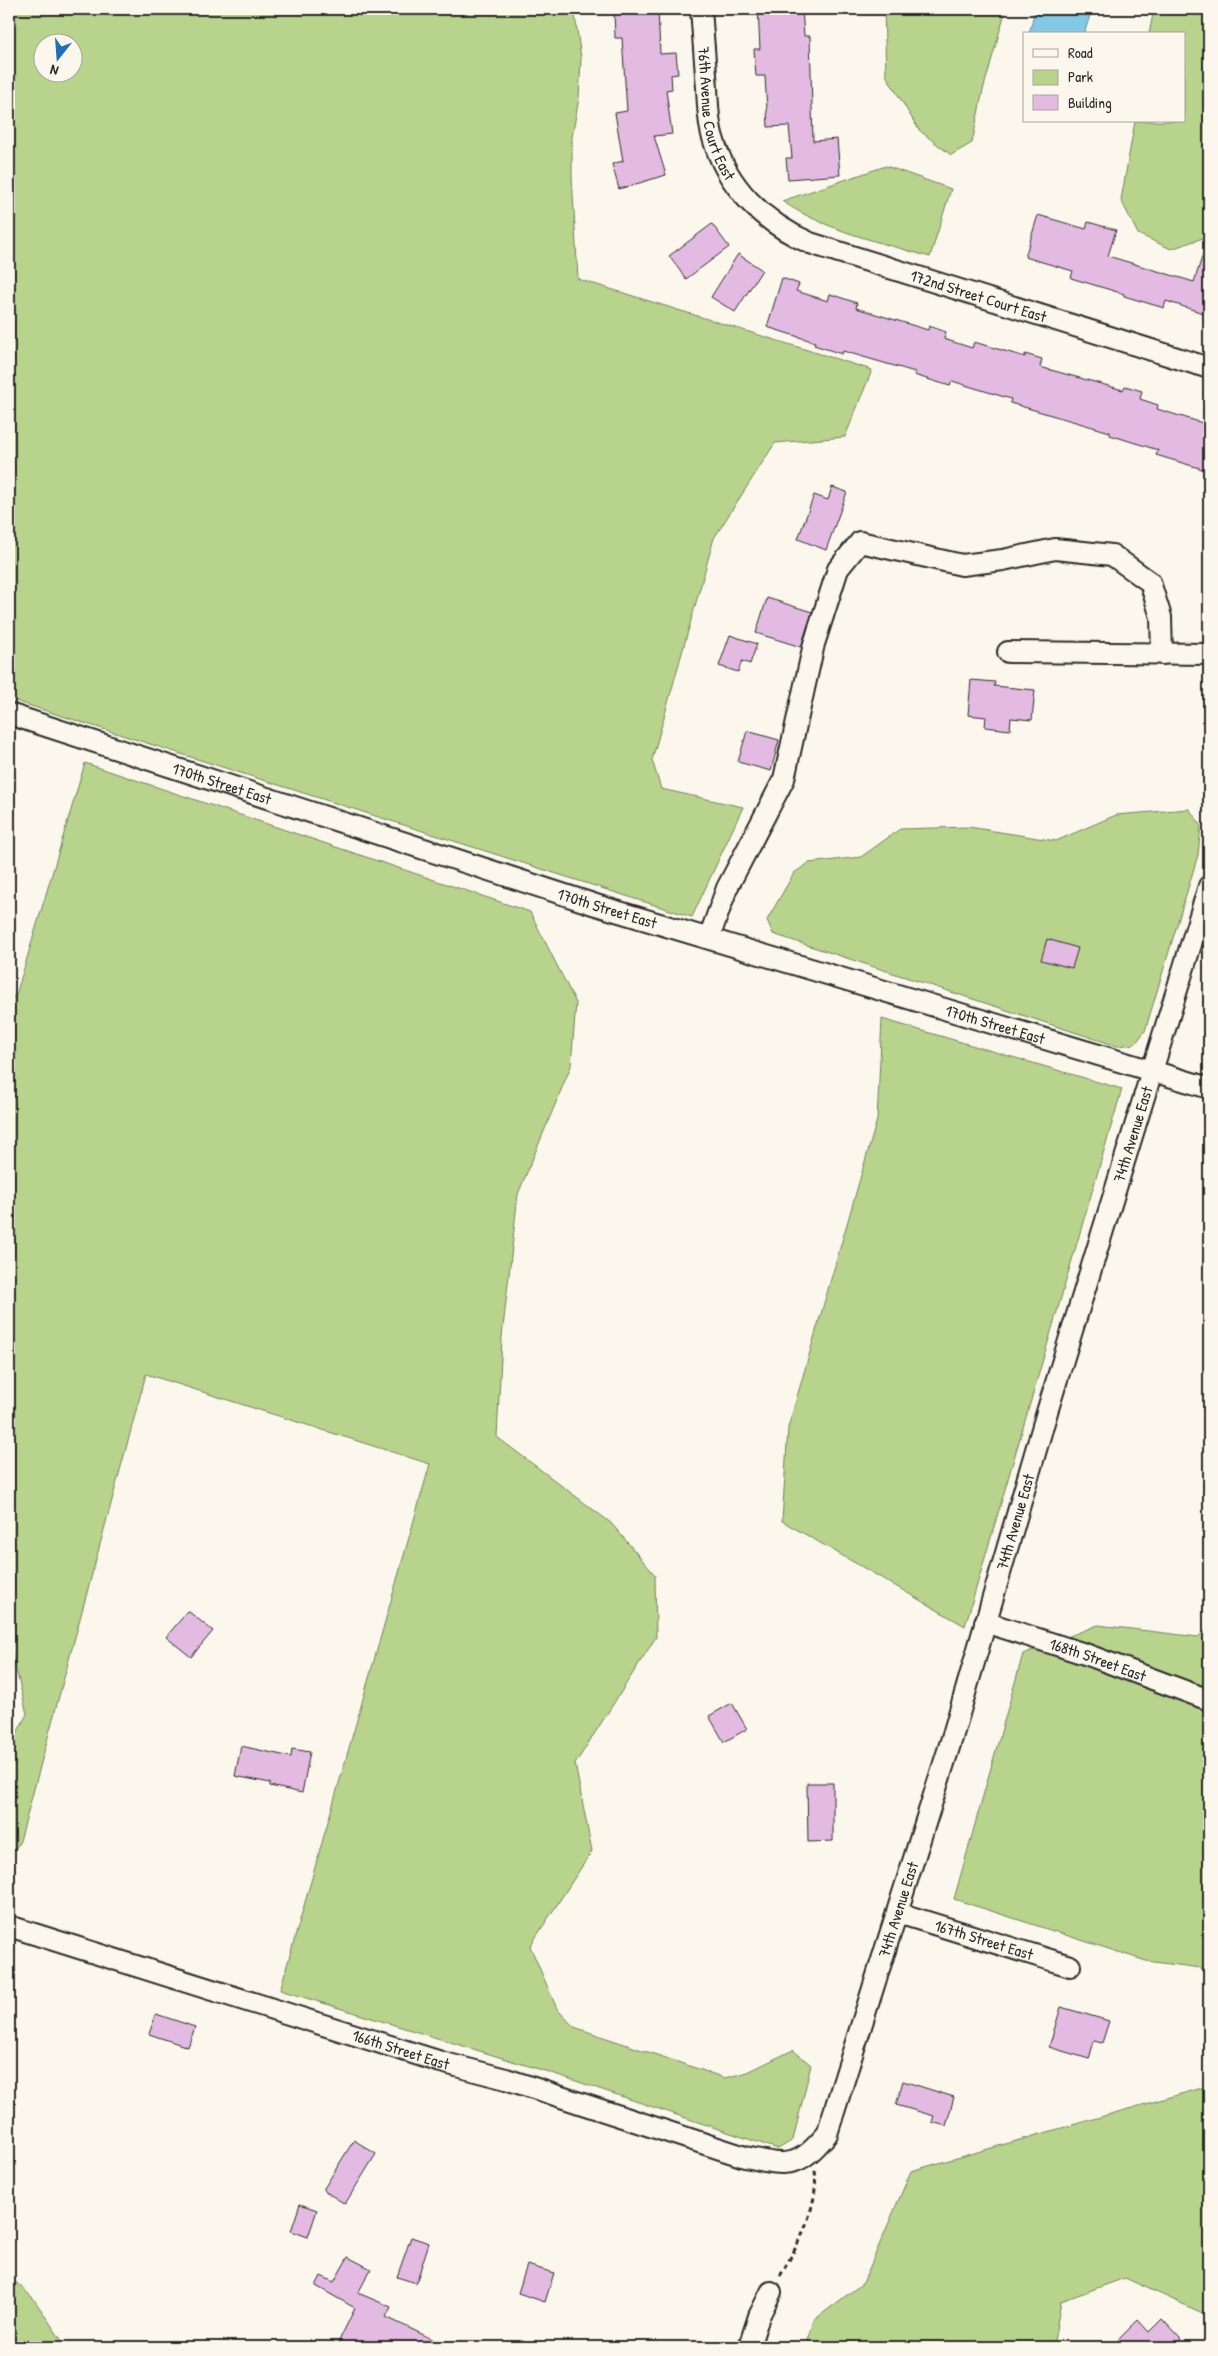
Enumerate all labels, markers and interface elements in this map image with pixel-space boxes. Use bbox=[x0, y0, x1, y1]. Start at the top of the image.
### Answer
north arrow bbox=[32, 32, 82, 82]
legend bbox=[1023, 32, 1186, 122]
text: Road bbox=[1068, 42, 1093, 63]
street label: 76th Avenue Court East bbox=[693, 46, 741, 185]
text: N bbox=[47, 61, 60, 81]
text: Park bbox=[1068, 66, 1093, 87]
text: Building bbox=[1068, 92, 1112, 113]
street label: 172nd Street Court East bbox=[908, 264, 1050, 328]
street label: 170th Street East bbox=[170, 757, 275, 810]
street label: 170th Street East bbox=[555, 882, 660, 934]
street label: 170th Street East bbox=[943, 999, 1048, 1050]
street label: 74th Avenue East bbox=[1107, 1083, 1158, 1185]
street label: 74th Avenue East bbox=[991, 1471, 1040, 1572]
street label: 168th Street East bbox=[1047, 1632, 1150, 1687]
street label: 74th Avenue East bbox=[872, 1858, 923, 1960]
street label: 167th Street East bbox=[932, 1914, 1037, 1965]
street label: 166th Street East bbox=[350, 2024, 452, 2075]

